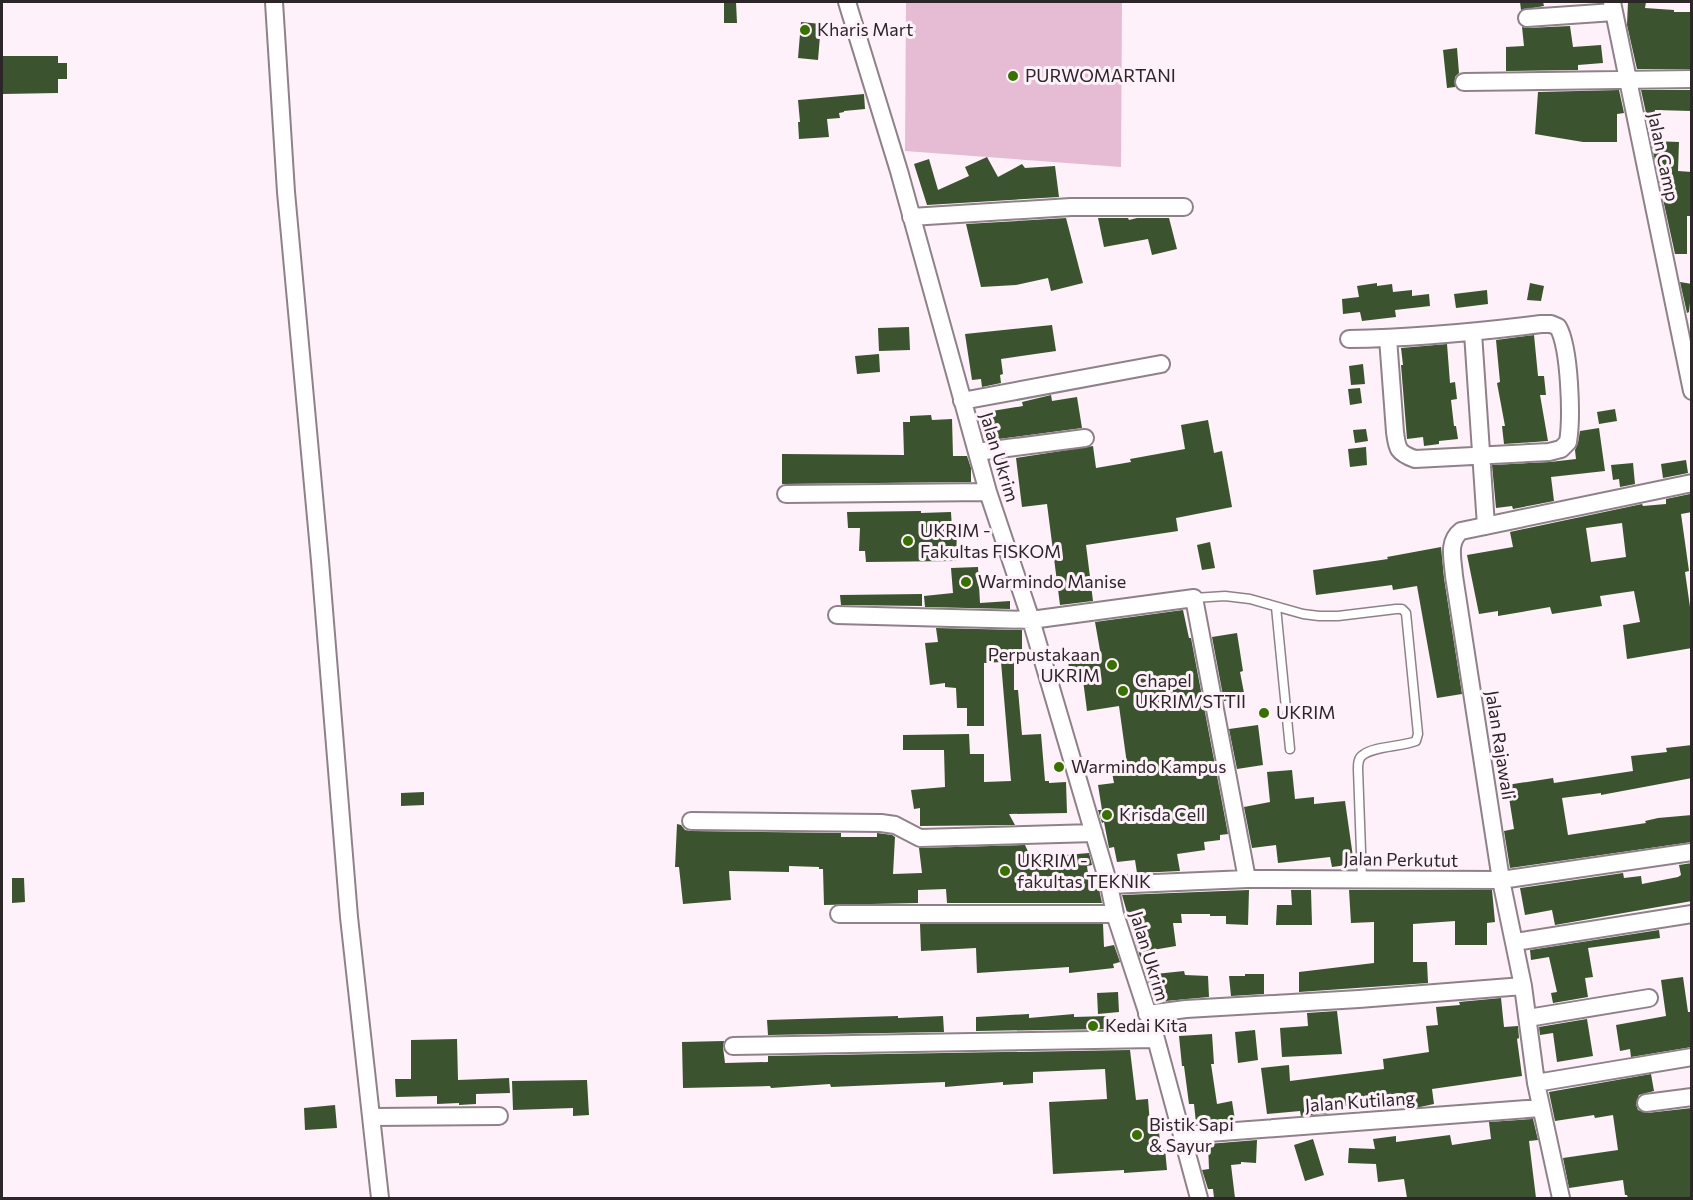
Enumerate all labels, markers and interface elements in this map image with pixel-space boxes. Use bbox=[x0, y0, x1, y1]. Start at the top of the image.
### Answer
place label: Kharis Mart bbox=[817, 18, 913, 40]
marker: Kharis Mart bbox=[798, 23, 812, 37]
place label: PURWOMARTANI bbox=[1025, 64, 1176, 86]
marker: PURWOMARTANI bbox=[1006, 69, 1020, 83]
street label: Jalan Camp bbox=[1644, 110, 1684, 203]
street label: Jalan Ukrim bbox=[976, 409, 1024, 504]
place label: UKRIM - Fakultas FISKOM bbox=[920, 519, 1061, 562]
marker: UKRIM - Fakultas FISKOM bbox=[901, 534, 915, 548]
place label: Warmindo Manise bbox=[978, 570, 1126, 592]
marker: Warmindo Manise bbox=[959, 575, 973, 589]
place label: Perpustakaan UKRIM bbox=[988, 643, 1100, 686]
marker: Perpustakaan UKRIM bbox=[1105, 658, 1119, 672]
place label: Chapel UKRIM/STTII bbox=[1135, 669, 1246, 712]
marker: Chapel UKRIM/STTII bbox=[1116, 684, 1130, 698]
street label: Jalan Rajawali bbox=[1481, 689, 1520, 801]
place label: UKRIM bbox=[1276, 701, 1336, 723]
marker: UKRIM bbox=[1257, 706, 1271, 720]
place label: Warmindo Kampus bbox=[1071, 755, 1226, 777]
marker: Warmindo Kampus bbox=[1052, 760, 1066, 774]
place label: Krisda Cell bbox=[1119, 803, 1205, 825]
marker: Krisda Cell bbox=[1100, 808, 1114, 822]
street label: Jalan Perkutut bbox=[1343, 847, 1459, 871]
place label: UKRIM - fakultas TEKNIK bbox=[1017, 849, 1151, 892]
marker: UKRIM - fakultas TEKNIK bbox=[998, 864, 1012, 878]
street label: Jalan Ukrim bbox=[1126, 908, 1174, 1003]
place label: Kedai Kita bbox=[1105, 1014, 1187, 1036]
marker: Kedai Kita bbox=[1086, 1019, 1100, 1033]
street label: Jalan Kutilang bbox=[1304, 1086, 1416, 1116]
place label: Bistik Sapi & Sayur bbox=[1149, 1113, 1234, 1156]
marker: Bistik Sapi & Sayur bbox=[1130, 1128, 1144, 1142]

